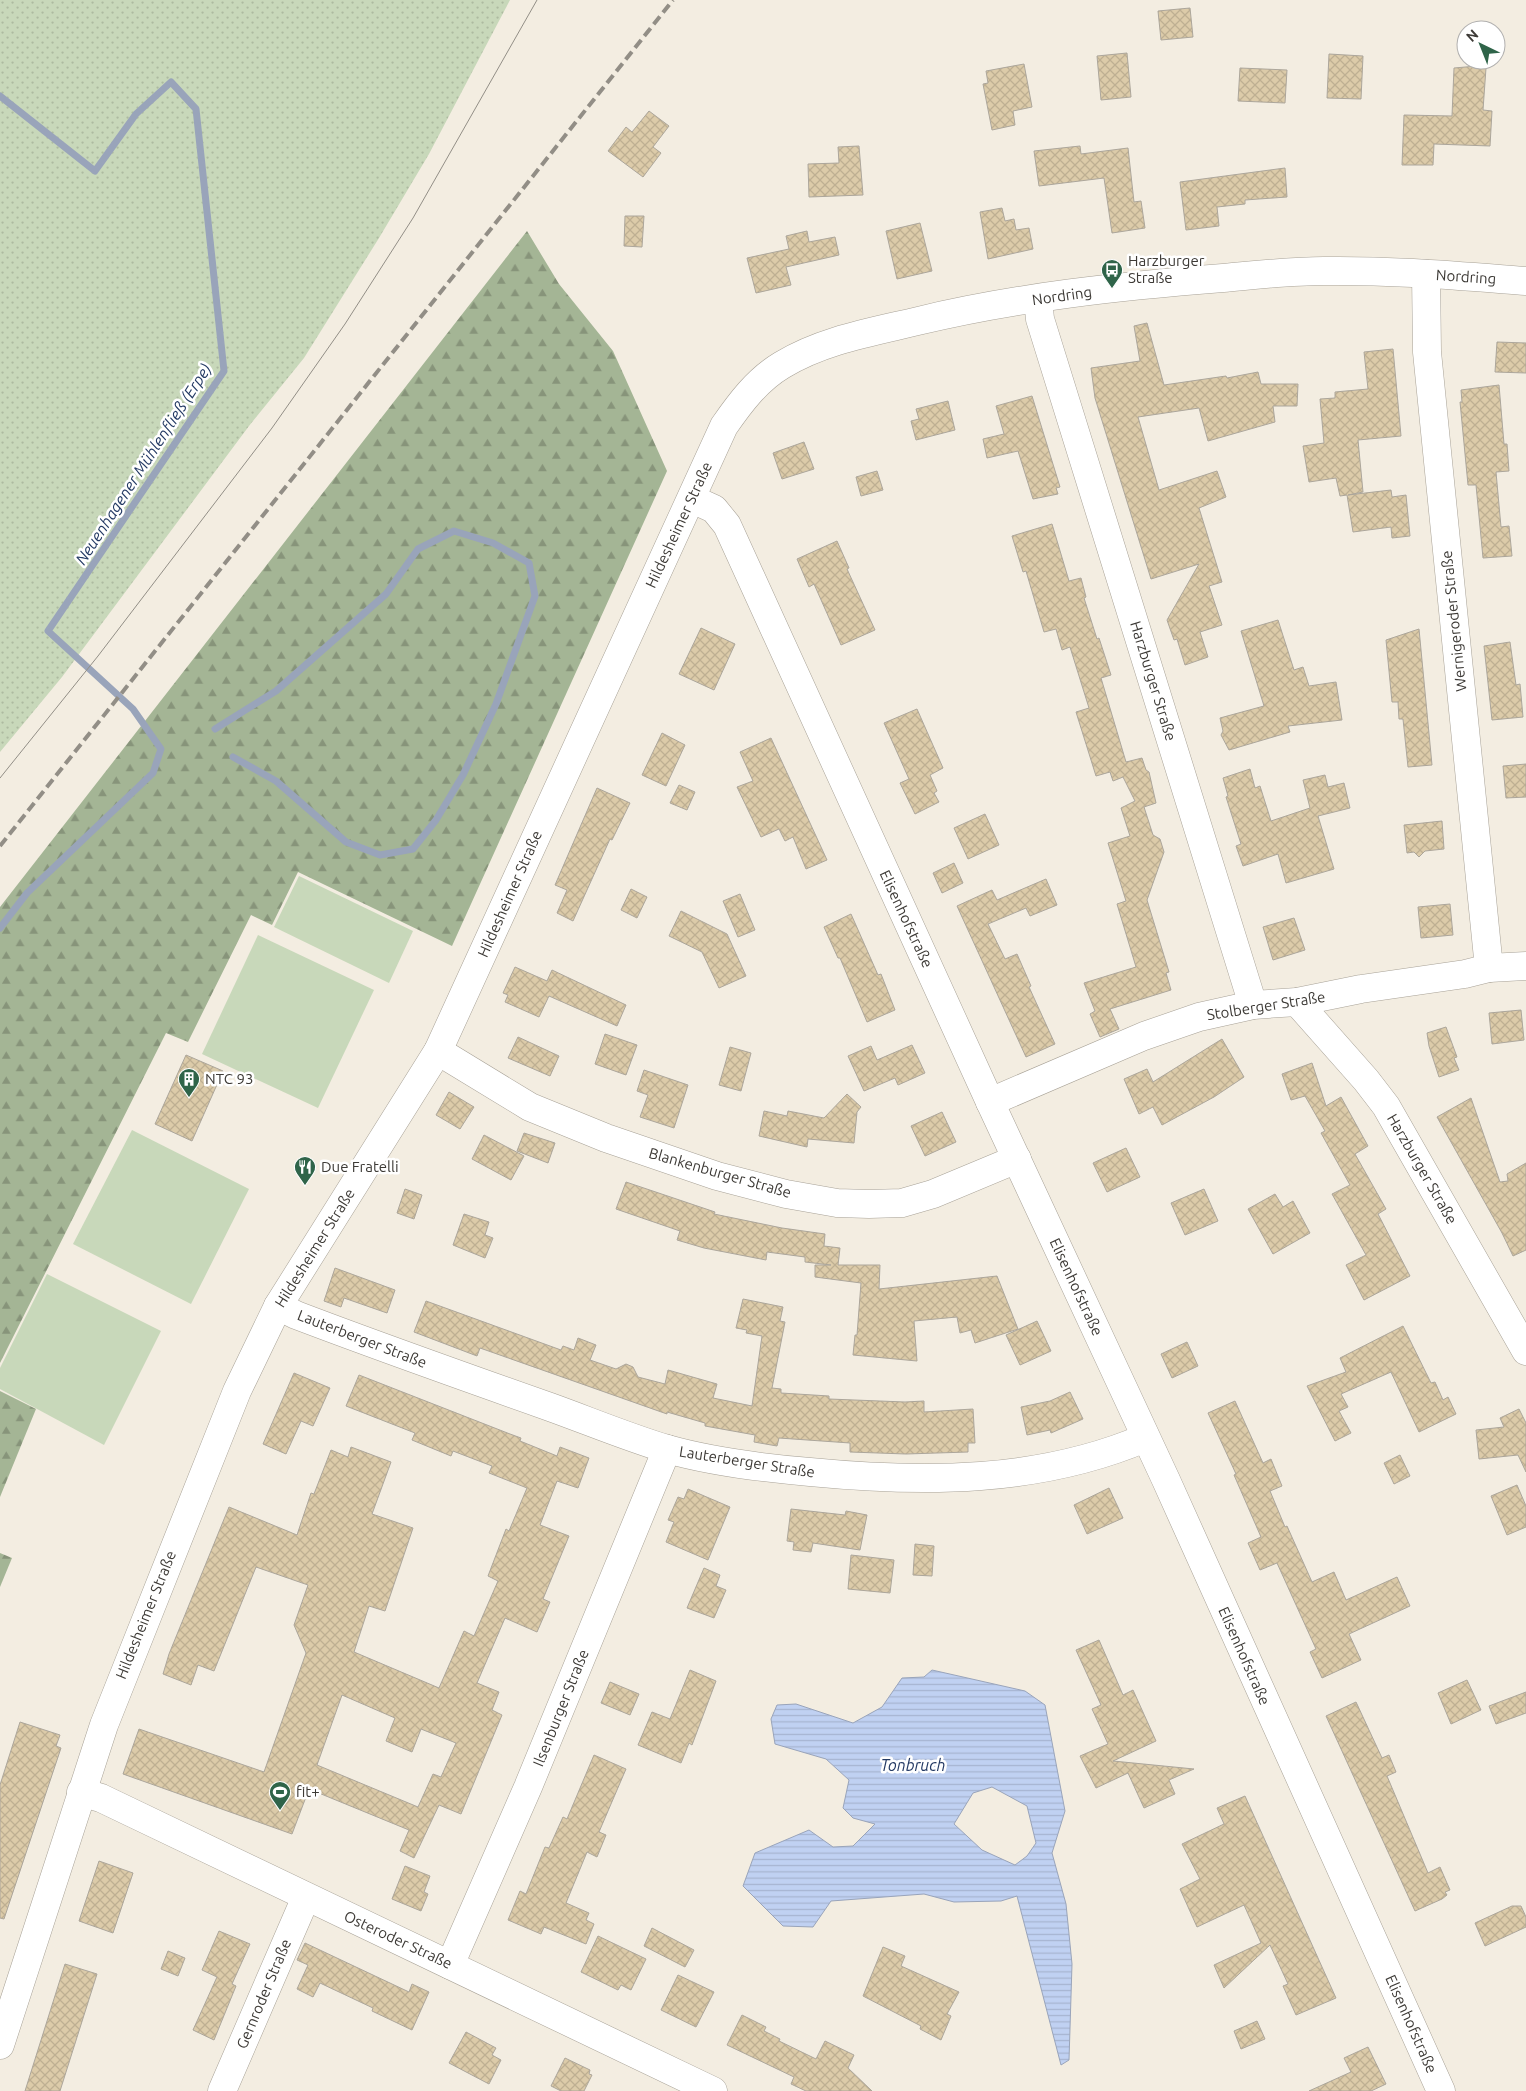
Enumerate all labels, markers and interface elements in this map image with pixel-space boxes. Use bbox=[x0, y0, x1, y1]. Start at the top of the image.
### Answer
north arrow bbox=[1456, 20, 1506, 70]
text: N bbox=[1463, 26, 1481, 45]
place label: Harzburger Straße bbox=[1128, 252, 1205, 286]
bus stop icon: Harzburger Straße bbox=[1100, 258, 1124, 289]
street label: Nordring bbox=[1435, 266, 1497, 287]
street label: Nordring bbox=[1031, 283, 1093, 308]
water label: Neuenhagener Mühlenfließ (Erpe) bbox=[71, 360, 216, 568]
street label: Hildesheimer Straße bbox=[642, 459, 715, 590]
street label: Wernigeroder Straße bbox=[1438, 550, 1469, 692]
street label: Harzburger Straße bbox=[1127, 619, 1180, 743]
street label: Hildesheimer Straße bbox=[474, 828, 545, 960]
street label: Elisenhofstraße bbox=[876, 867, 936, 970]
street label: Stolberger Straße bbox=[1206, 988, 1326, 1023]
building icon: NTC 93 bbox=[177, 1067, 201, 1098]
place label: NTC 93 bbox=[205, 1070, 253, 1087]
street label: Harzburger Straße bbox=[1384, 1111, 1461, 1227]
street label: Blankenburger Straße bbox=[647, 1144, 793, 1201]
restaurant icon: Due Fratelli bbox=[293, 1155, 317, 1186]
place label: Due Fratelli bbox=[321, 1158, 399, 1175]
street label: Hildesheimer Straße bbox=[271, 1185, 358, 1310]
street label: Elisenhofstraße bbox=[1046, 1235, 1106, 1338]
street label: Lauterberger Straße bbox=[295, 1306, 429, 1371]
street label: Lauterberger Straße bbox=[678, 1442, 816, 1481]
street label: Hildesheimer Straße bbox=[112, 1548, 179, 1681]
street label: Elisenhofstraße bbox=[1215, 1604, 1274, 1707]
street label: Ilsenburger Straße bbox=[529, 1647, 592, 1769]
water label: Tonbruch bbox=[881, 1756, 945, 1774]
sports icon: fit+ bbox=[268, 1780, 292, 1811]
place label: fit+ bbox=[296, 1783, 320, 1800]
street label: Osteroder Straße bbox=[341, 1907, 455, 1972]
street label: Gernroder Straße bbox=[233, 1936, 294, 2051]
street label: Elisenhofstraße bbox=[1382, 1972, 1441, 2075]

